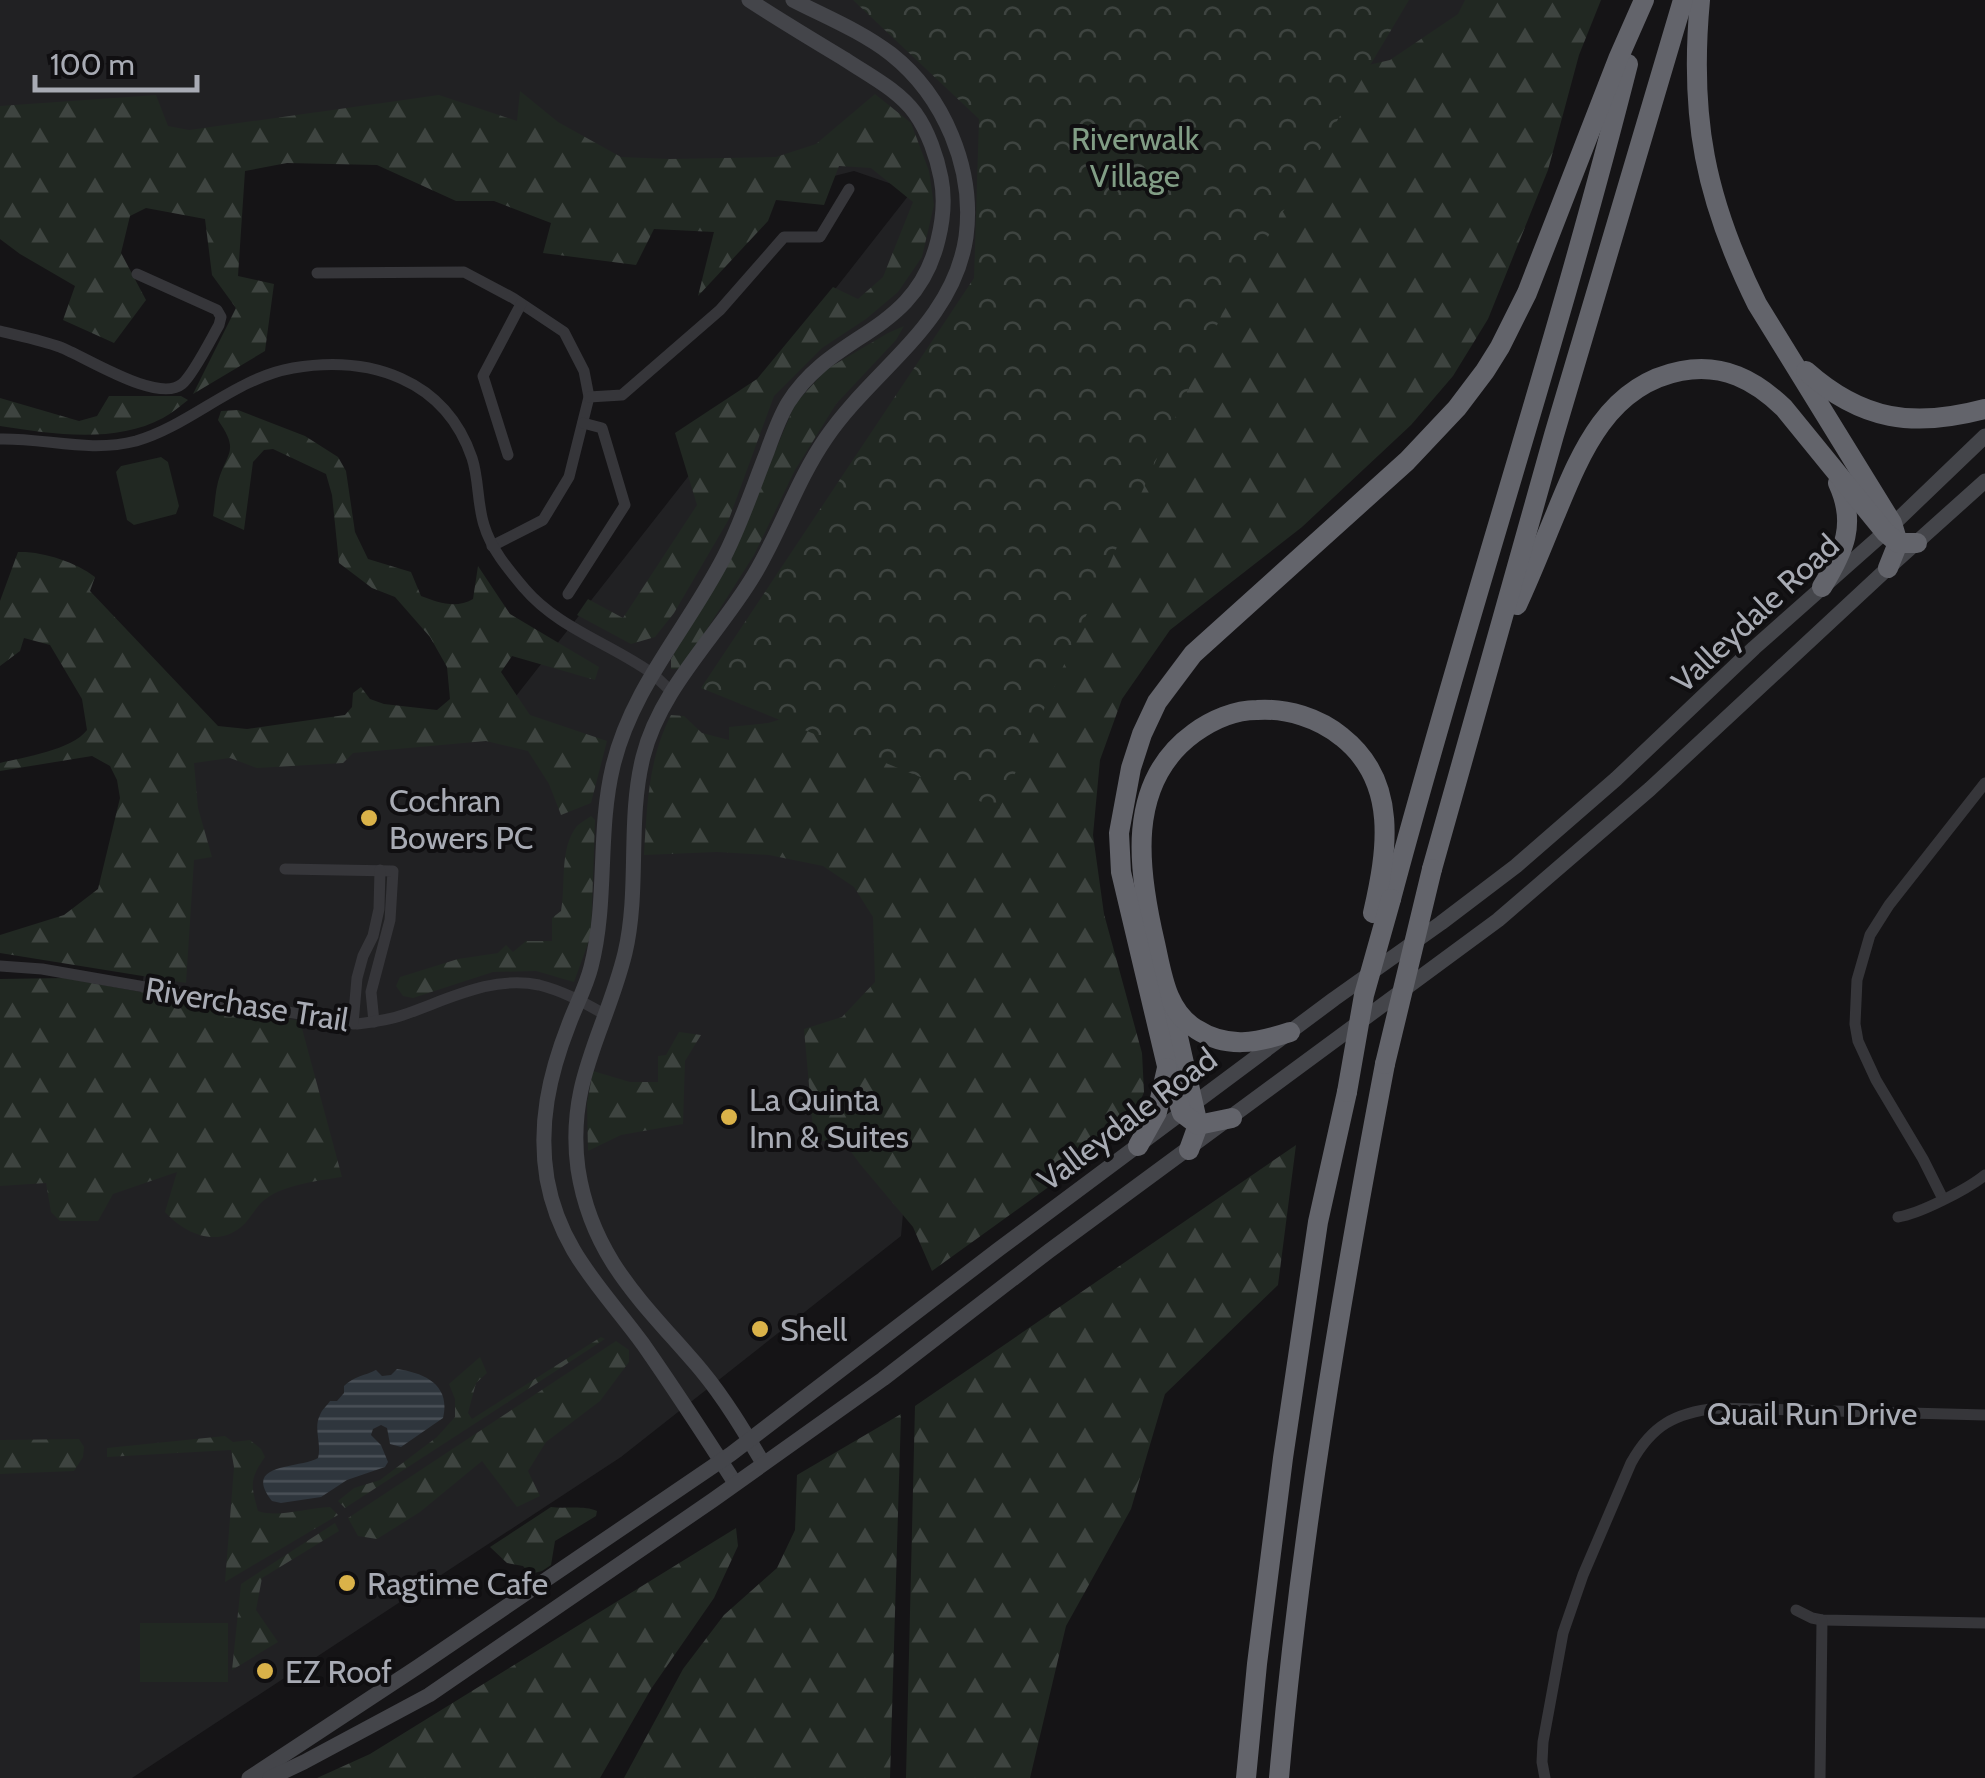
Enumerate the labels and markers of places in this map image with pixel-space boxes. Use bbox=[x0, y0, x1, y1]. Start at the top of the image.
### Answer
place label: Cochran Bowers PC bbox=[389, 781, 534, 857]
marker: Cochran Bowers PC bbox=[358, 807, 380, 829]
place label: La Quinta Inn & Suites bbox=[749, 1080, 909, 1156]
marker: La Quinta Inn & Suites bbox=[718, 1106, 740, 1128]
place label: Shell bbox=[780, 1310, 848, 1349]
marker: Shell bbox=[749, 1318, 771, 1340]
place label: Ragtime Cafe bbox=[367, 1564, 548, 1603]
marker: Ragtime Cafe bbox=[336, 1572, 358, 1594]
place label: EZ Roof bbox=[285, 1652, 392, 1691]
marker: EZ Roof bbox=[254, 1660, 276, 1682]

